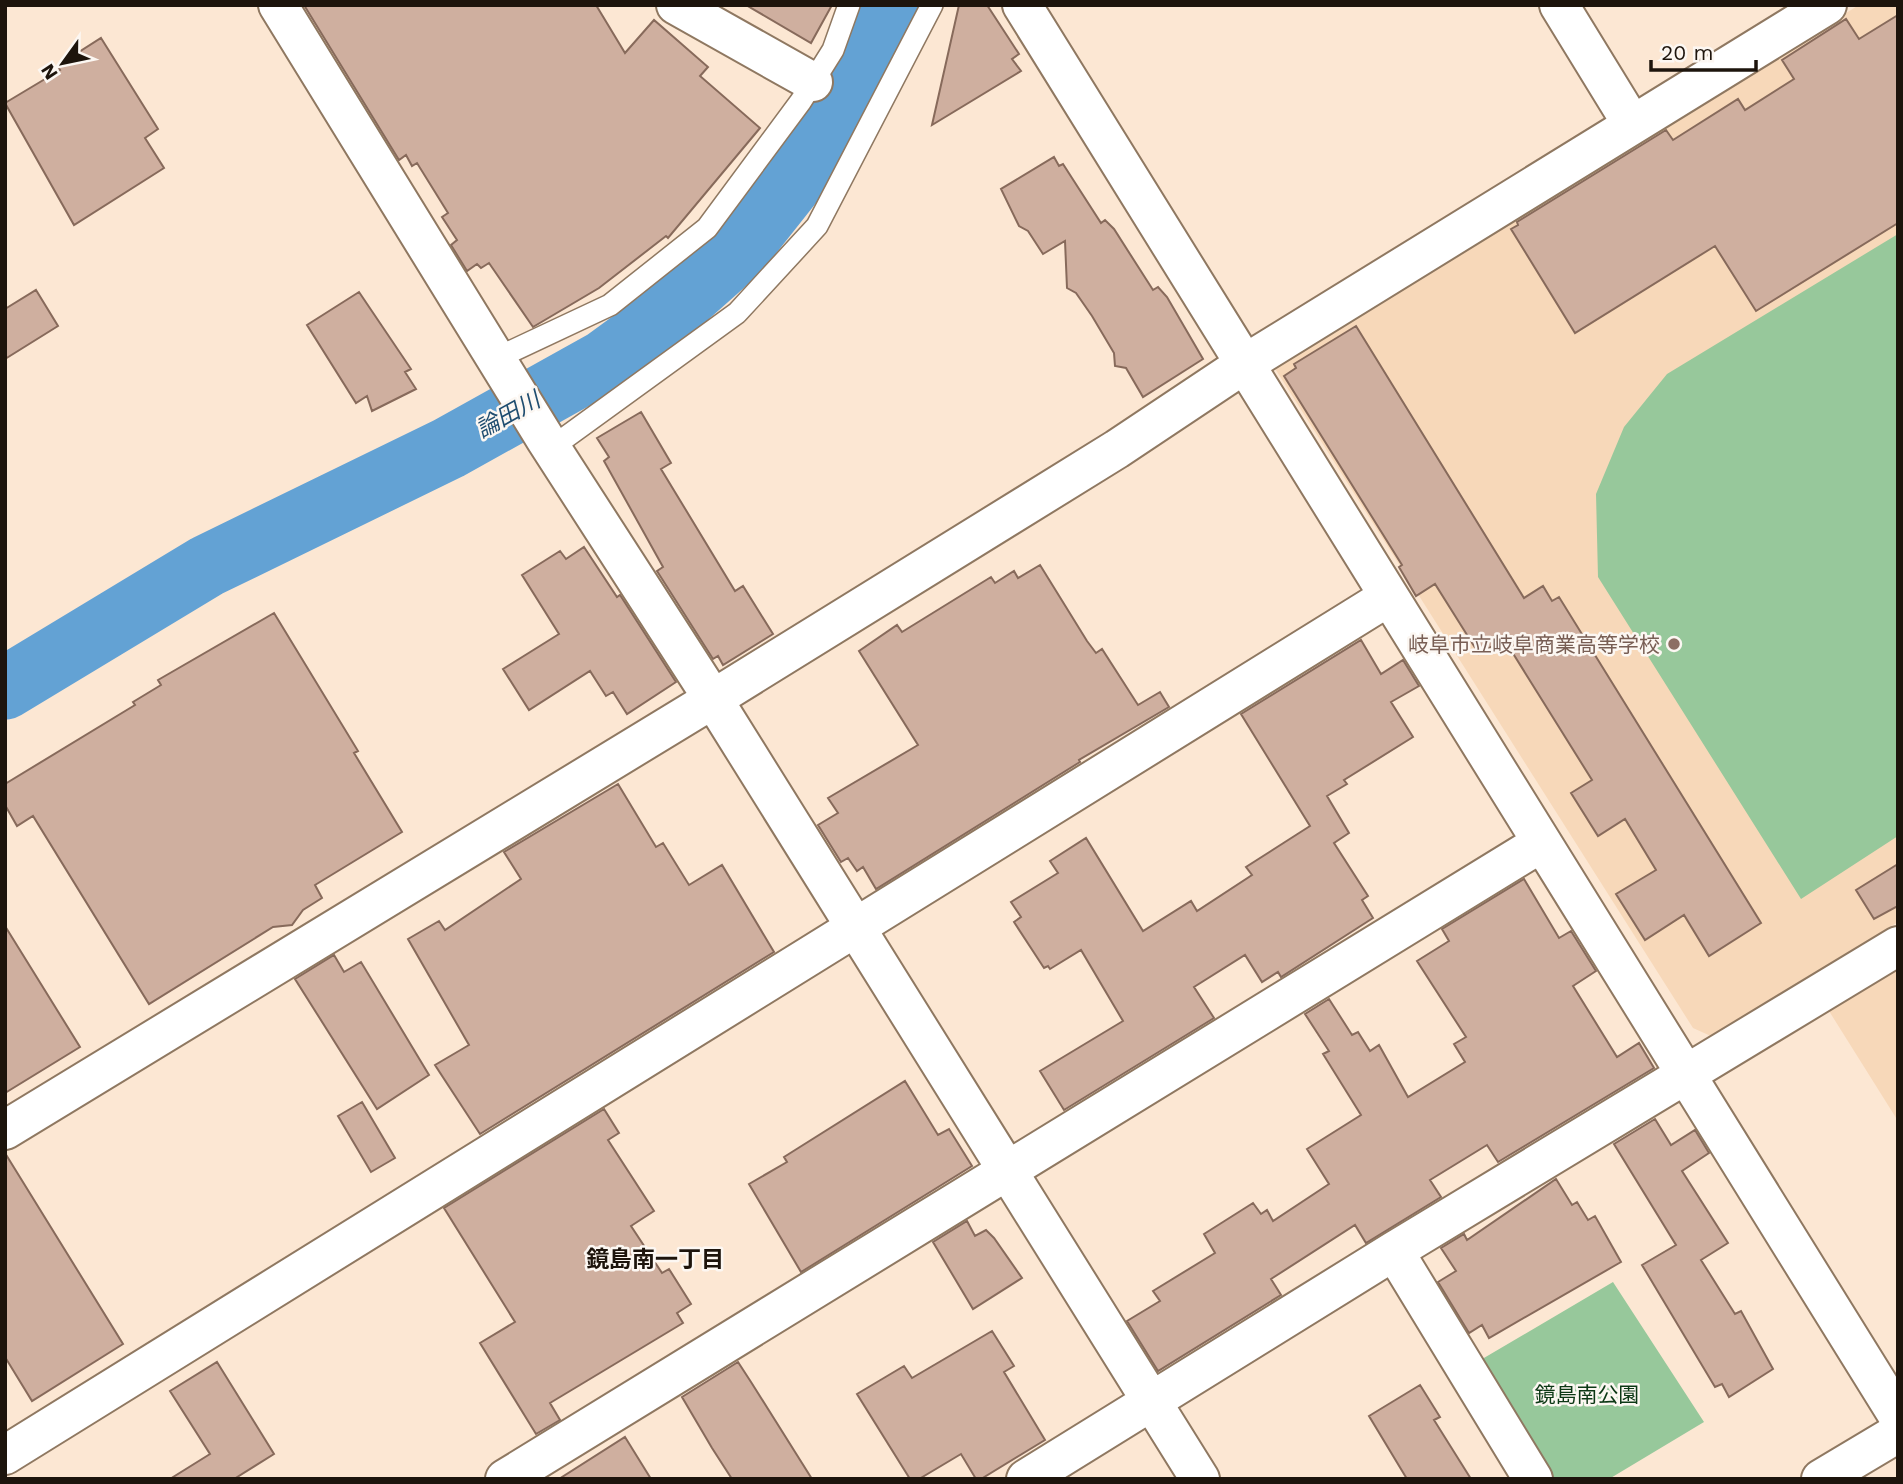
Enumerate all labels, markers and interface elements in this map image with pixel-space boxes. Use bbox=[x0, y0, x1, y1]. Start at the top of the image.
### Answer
north arrow bbox=[28, 28, 98, 98]
scale bar bbox=[1651, 28, 1756, 72]
text: 20 m bbox=[1661, 40, 1713, 65]
text: N bbox=[36, 60, 63, 84]
water label: 論田川 bbox=[471, 385, 547, 444]
place label: 岐阜市立岐阜商業高等学校 bbox=[1408, 632, 1660, 657]
marker: 岐阜市立岐阜商業高等学校 bbox=[1666, 636, 1682, 652]
district label: 鏡島南一丁目 bbox=[586, 1246, 724, 1273]
park label: 鏡島南公園 bbox=[1535, 1382, 1640, 1407]

